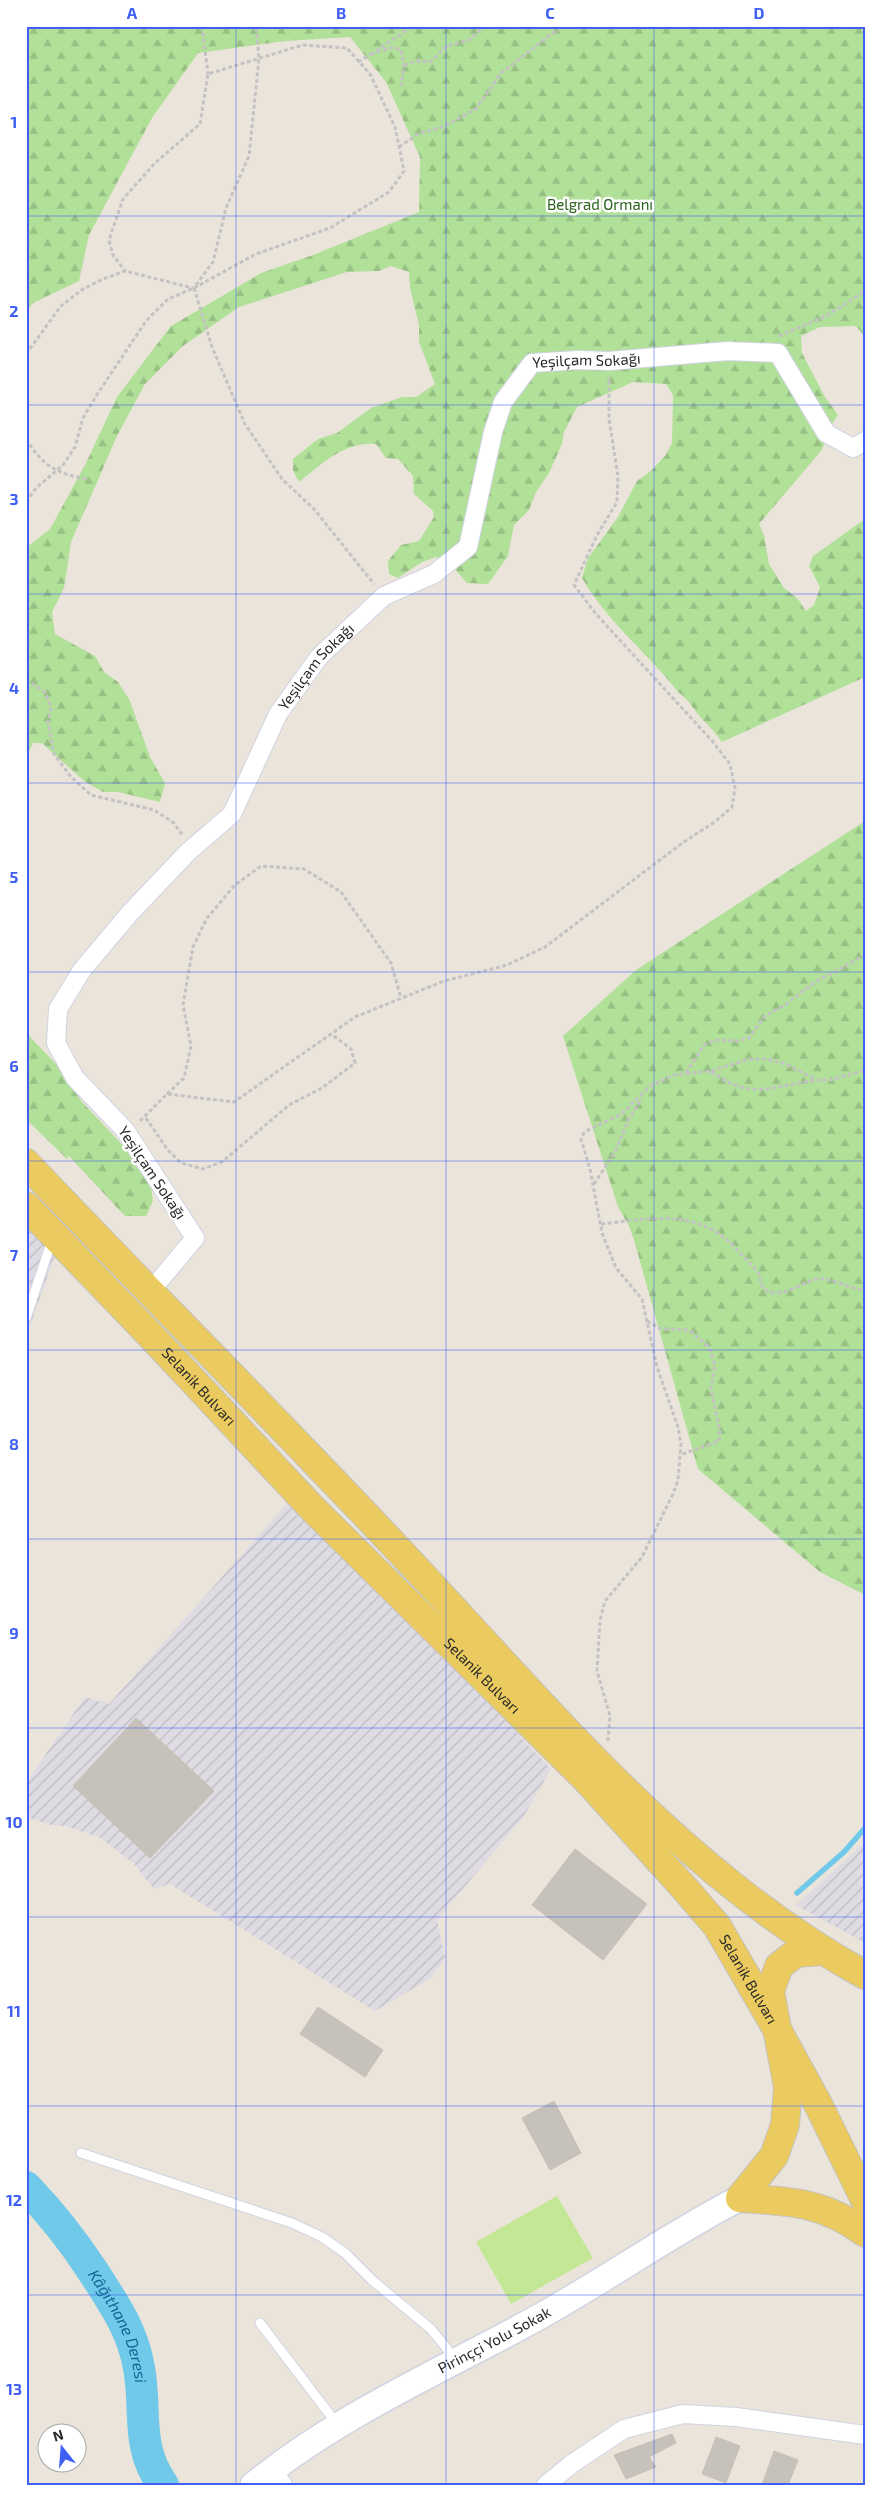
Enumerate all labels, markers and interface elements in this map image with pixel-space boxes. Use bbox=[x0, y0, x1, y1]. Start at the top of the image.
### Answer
text: A bbox=[127, 3, 138, 22]
text: B bbox=[336, 3, 346, 22]
text: C bbox=[545, 3, 555, 22]
text: D bbox=[754, 3, 765, 22]
text: 1 bbox=[11, 112, 17, 131]
park label: Belgrad Ormanı bbox=[547, 195, 653, 213]
text: 2 bbox=[9, 301, 19, 320]
street label: Yeşilçam Sokağı bbox=[532, 348, 641, 371]
text: 3 bbox=[9, 489, 19, 508]
street label: Yeşilçam Sokağı bbox=[274, 619, 357, 713]
text: 4 bbox=[9, 678, 19, 697]
text: 5 bbox=[10, 867, 19, 886]
text: 6 bbox=[9, 1056, 19, 1075]
street label: Yeşilçam Sokağı bbox=[114, 1122, 191, 1223]
text: 7 bbox=[10, 1245, 19, 1264]
street label: Selanik Bulvarı bbox=[159, 1343, 240, 1429]
text: 8 bbox=[9, 1434, 19, 1453]
text: 9 bbox=[9, 1623, 19, 1642]
street label: Selanik Bulvarı bbox=[441, 1634, 525, 1717]
text: 10 bbox=[5, 1812, 23, 1831]
street label: Selanik Bulvarı bbox=[716, 1931, 782, 2027]
text: 11 bbox=[7, 2001, 21, 2020]
text: 12 bbox=[6, 2190, 22, 2209]
water label: Kâğıthane Deresi bbox=[85, 2265, 151, 2384]
street label: Pirinççi Yolu Sokak bbox=[435, 2302, 554, 2377]
text: 13 bbox=[6, 2379, 22, 2398]
north arrow bbox=[38, 2424, 88, 2474]
text: N bbox=[51, 2425, 65, 2445]

